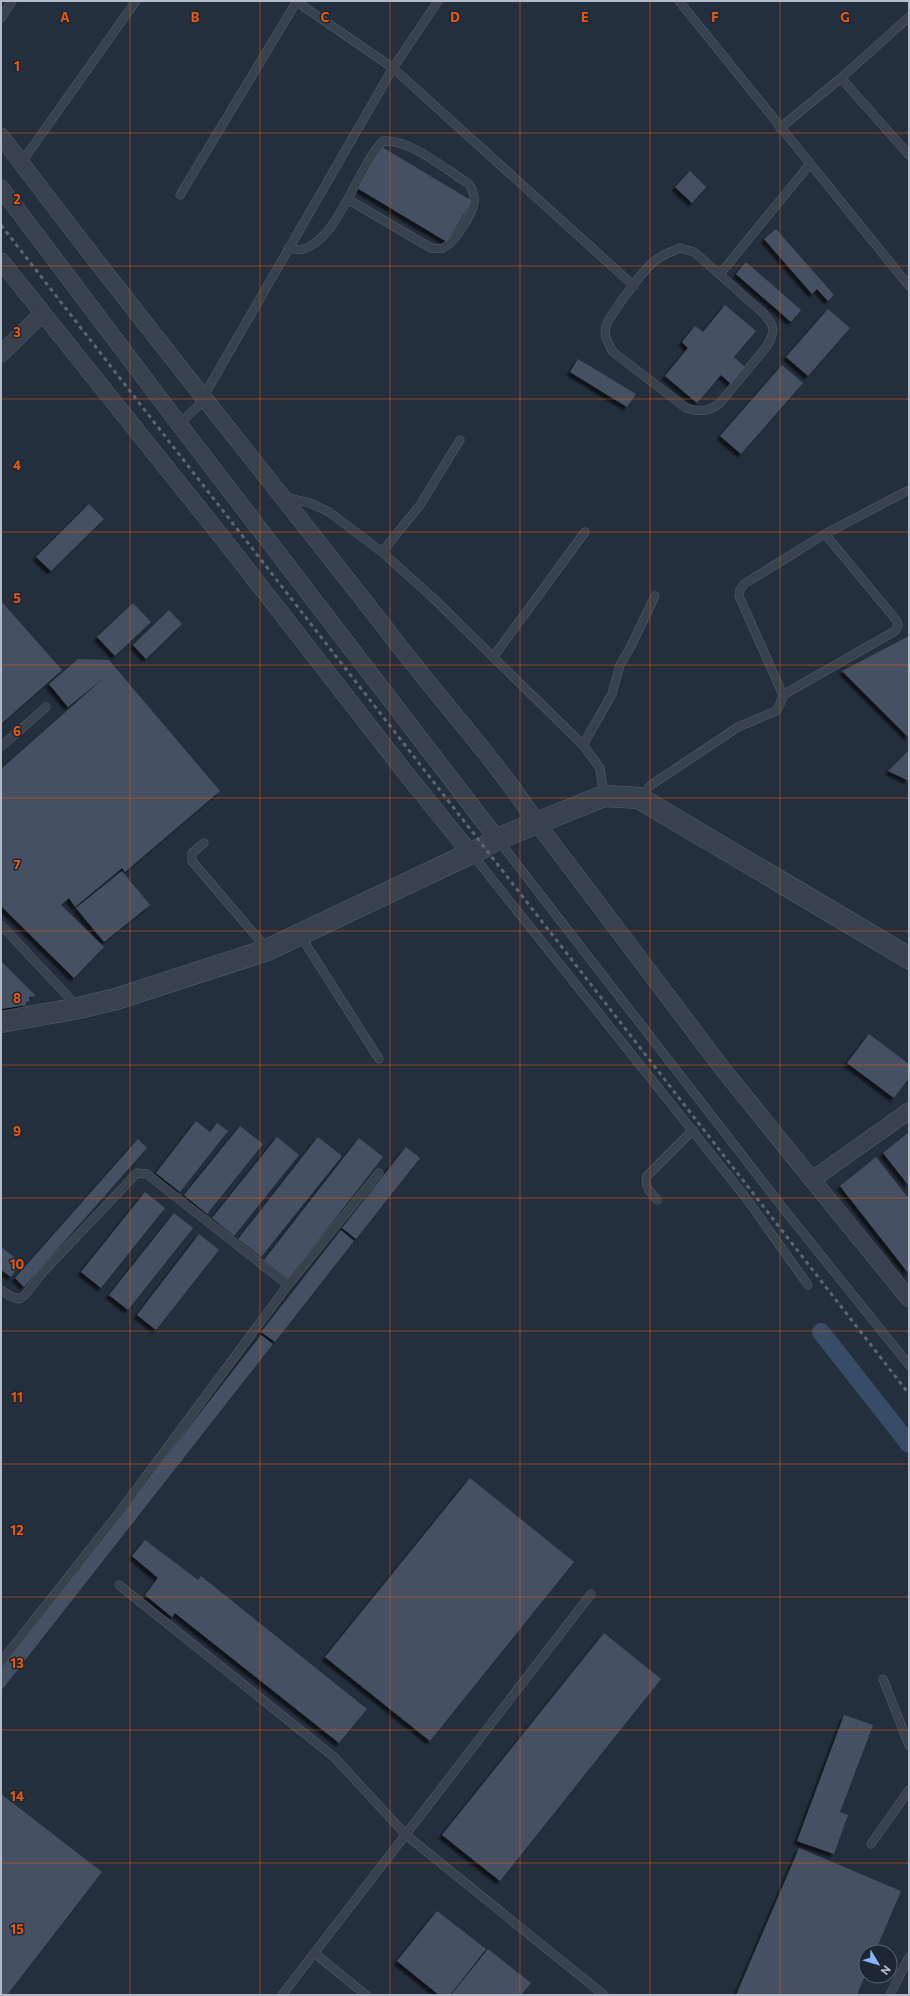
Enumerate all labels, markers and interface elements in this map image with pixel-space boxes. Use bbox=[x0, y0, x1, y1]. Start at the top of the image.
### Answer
text: A bbox=[60, 9, 70, 25]
text: B bbox=[191, 9, 200, 25]
text: C bbox=[321, 9, 330, 25]
text: D bbox=[450, 9, 460, 25]
text: E bbox=[581, 9, 589, 25]
text: F bbox=[711, 9, 719, 25]
text: G bbox=[840, 9, 850, 25]
text: 1 bbox=[14, 58, 20, 74]
text: 2 bbox=[13, 191, 21, 207]
text: 3 bbox=[13, 324, 21, 340]
text: 4 bbox=[13, 457, 21, 473]
text: 5 bbox=[13, 590, 21, 606]
text: 6 bbox=[13, 723, 21, 739]
text: 7 bbox=[13, 856, 21, 872]
text: 8 bbox=[13, 990, 21, 1006]
text: 9 bbox=[13, 1123, 21, 1139]
text: 10 bbox=[10, 1256, 25, 1272]
text: 11 bbox=[11, 1389, 23, 1405]
text: 12 bbox=[10, 1522, 24, 1538]
text: 13 bbox=[10, 1655, 24, 1671]
text: 14 bbox=[10, 1788, 24, 1804]
text: 15 bbox=[10, 1921, 24, 1937]
north arrow bbox=[858, 1944, 898, 1984]
text: N bbox=[879, 1963, 894, 1978]

